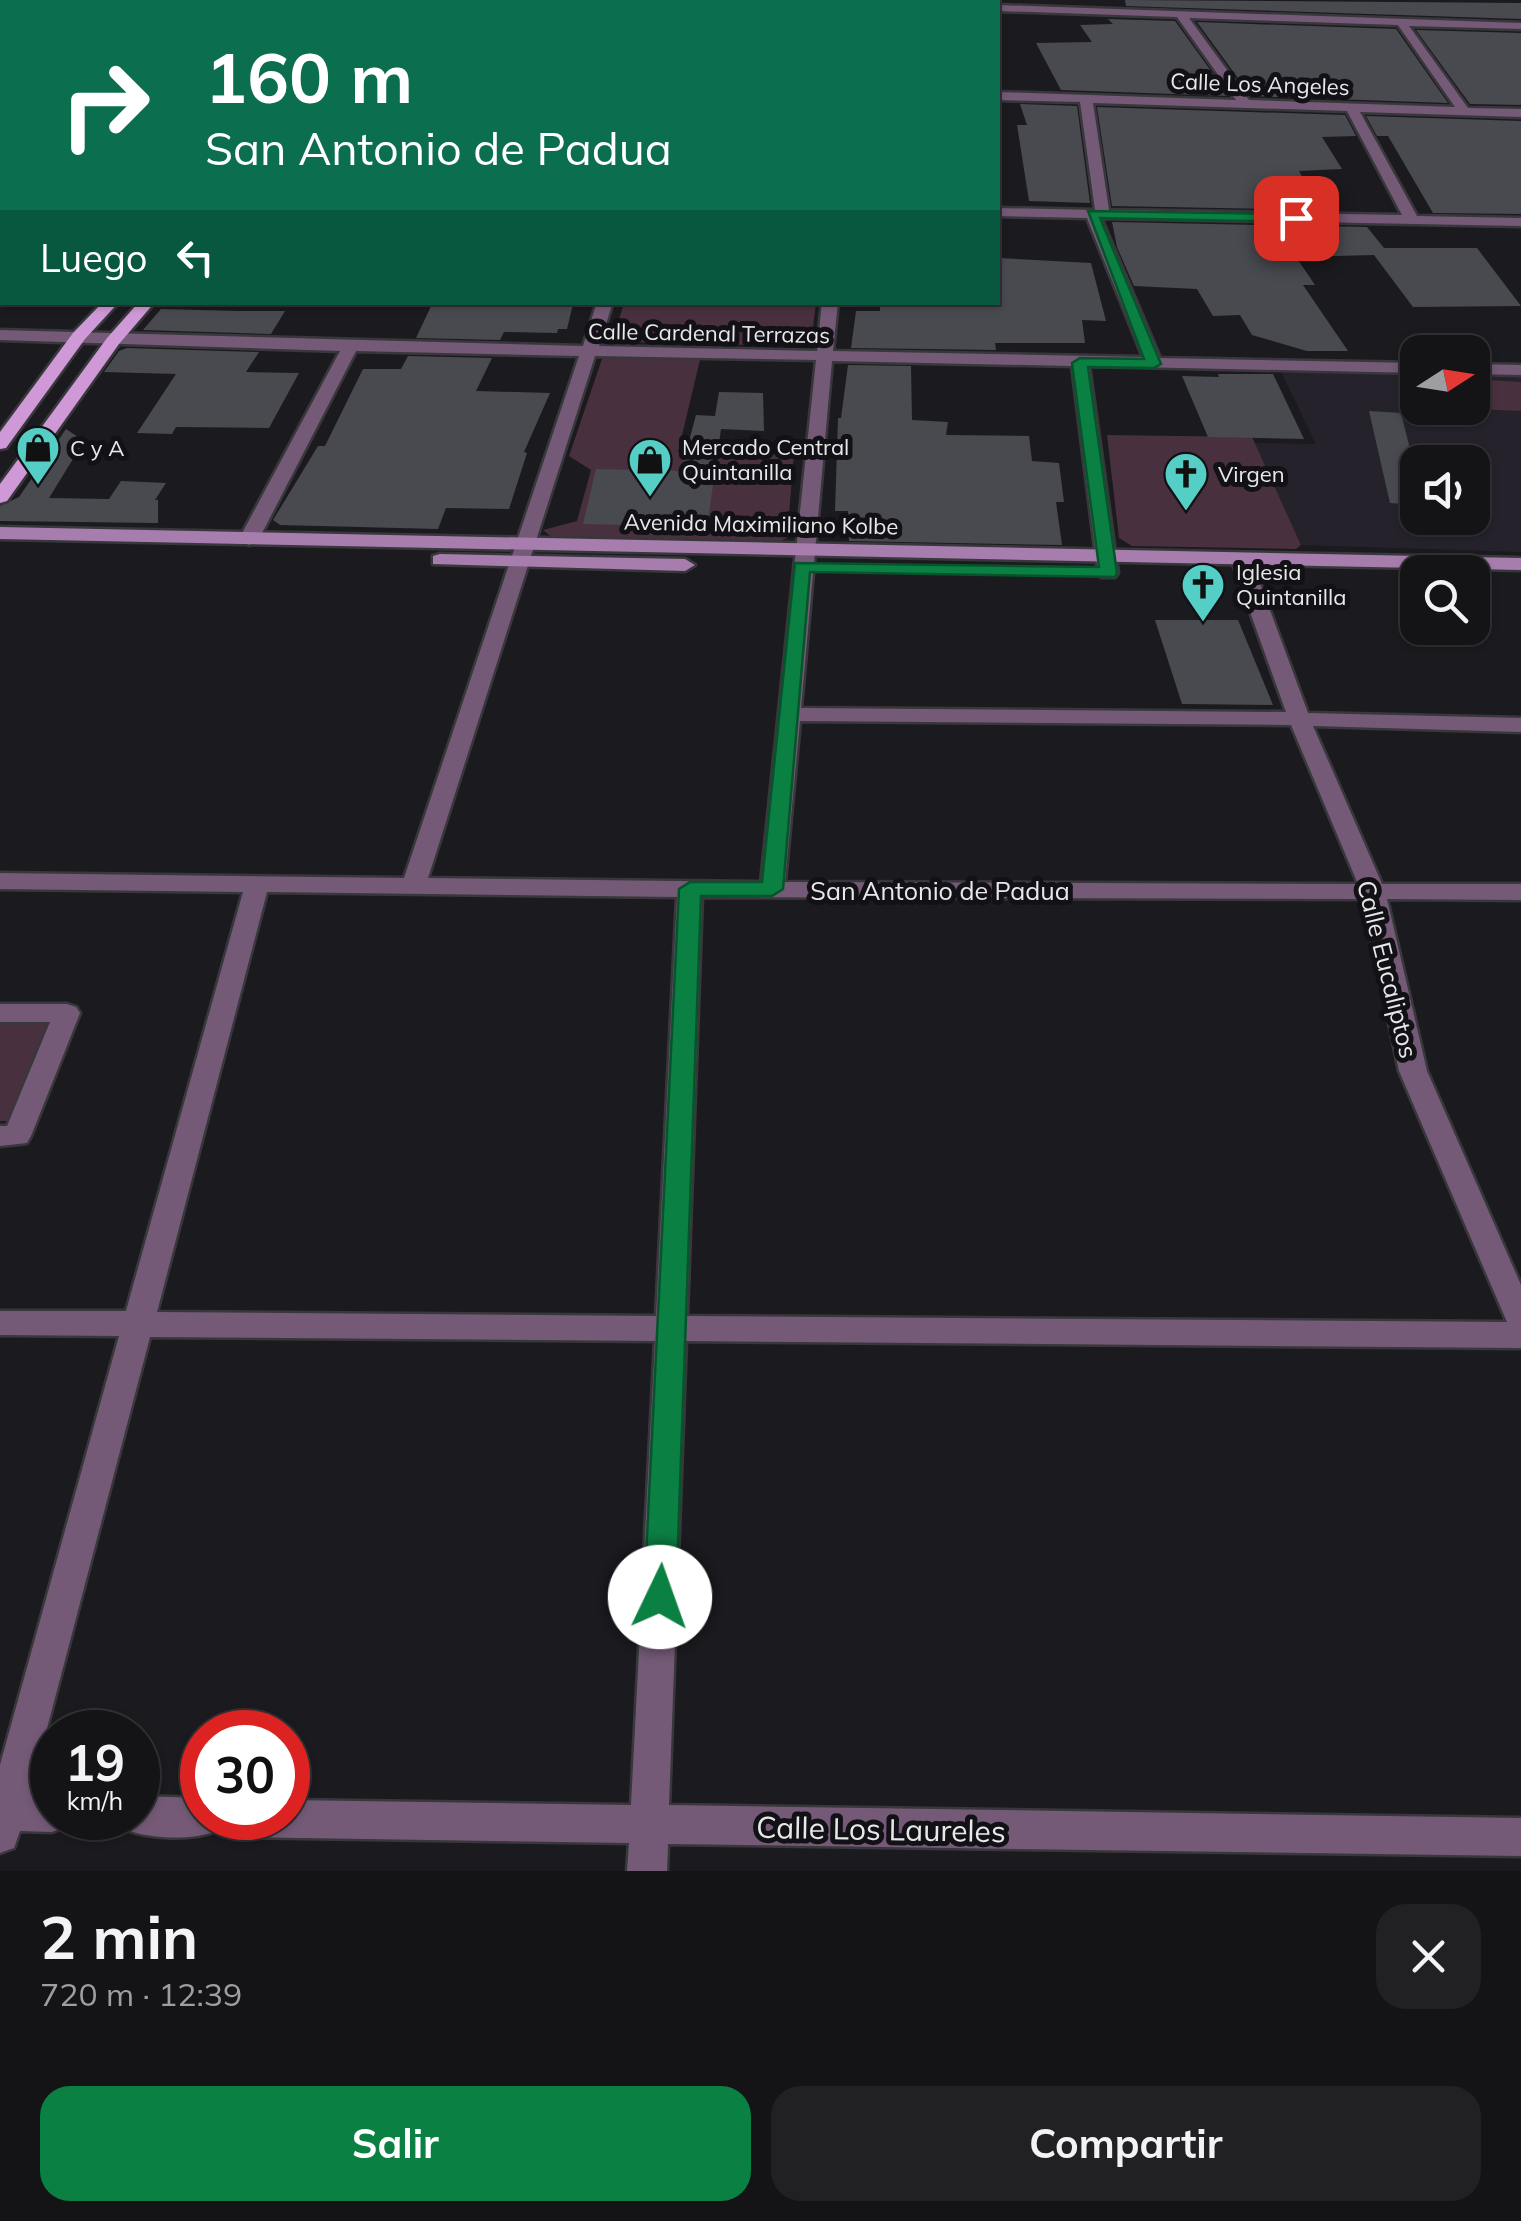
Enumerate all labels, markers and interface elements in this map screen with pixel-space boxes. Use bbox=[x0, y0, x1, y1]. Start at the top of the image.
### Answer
text: 160 m bbox=[205, 33, 413, 121]
icon: right bbox=[40, 40, 170, 170]
street label: Calle Los Angeles bbox=[1170, 67, 1350, 101]
text: San Antonio de Padua bbox=[205, 120, 672, 176]
pin bbox=[1254, 176, 1339, 261]
icon: arrive bbox=[1269, 191, 1324, 246]
icon: left bbox=[168, 230, 223, 285]
text: Luego bbox=[40, 234, 148, 282]
street label: Calle Cardenal Terrazas bbox=[588, 317, 830, 349]
north arrow bbox=[1400, 335, 1490, 425]
map controls bbox=[1400, 335, 1490, 645]
shop icon: C y A bbox=[15, 425, 61, 486]
place label: Mercado Central Quintanilla bbox=[682, 433, 849, 486]
place label: C y A bbox=[70, 434, 124, 462]
shop icon: Mercado Central Quintanilla bbox=[627, 437, 673, 498]
button: sound bbox=[1400, 445, 1490, 535]
church icon: Virgen bbox=[1163, 451, 1209, 512]
place label: Virgen bbox=[1218, 460, 1285, 488]
street label: Avenida Maximiliano Kolbe bbox=[624, 508, 898, 540]
button: search bbox=[1400, 555, 1490, 645]
place label: Iglesia Quintanilla bbox=[1236, 558, 1347, 611]
church icon: Iglesia Quintanilla bbox=[1180, 562, 1226, 623]
street label: San Antonio de Padua bbox=[810, 875, 1070, 906]
street label: Calle Eucaliptos bbox=[1351, 877, 1425, 1061]
position arrow bbox=[608, 1545, 712, 1649]
speed limit sign: 30 bbox=[180, 1710, 310, 1840]
text: 19 bbox=[65, 1731, 125, 1794]
text: km/h bbox=[67, 1785, 123, 1816]
street label: Calle Los Laureles bbox=[756, 1808, 1006, 1850]
text: 2 min bbox=[40, 1899, 198, 1974]
button: close bbox=[1376, 1904, 1481, 2009]
text: 720 m · 12:39 bbox=[40, 1974, 242, 2014]
button: Salir bbox=[40, 2086, 751, 2201]
button: Compartir bbox=[771, 2086, 1481, 2201]

